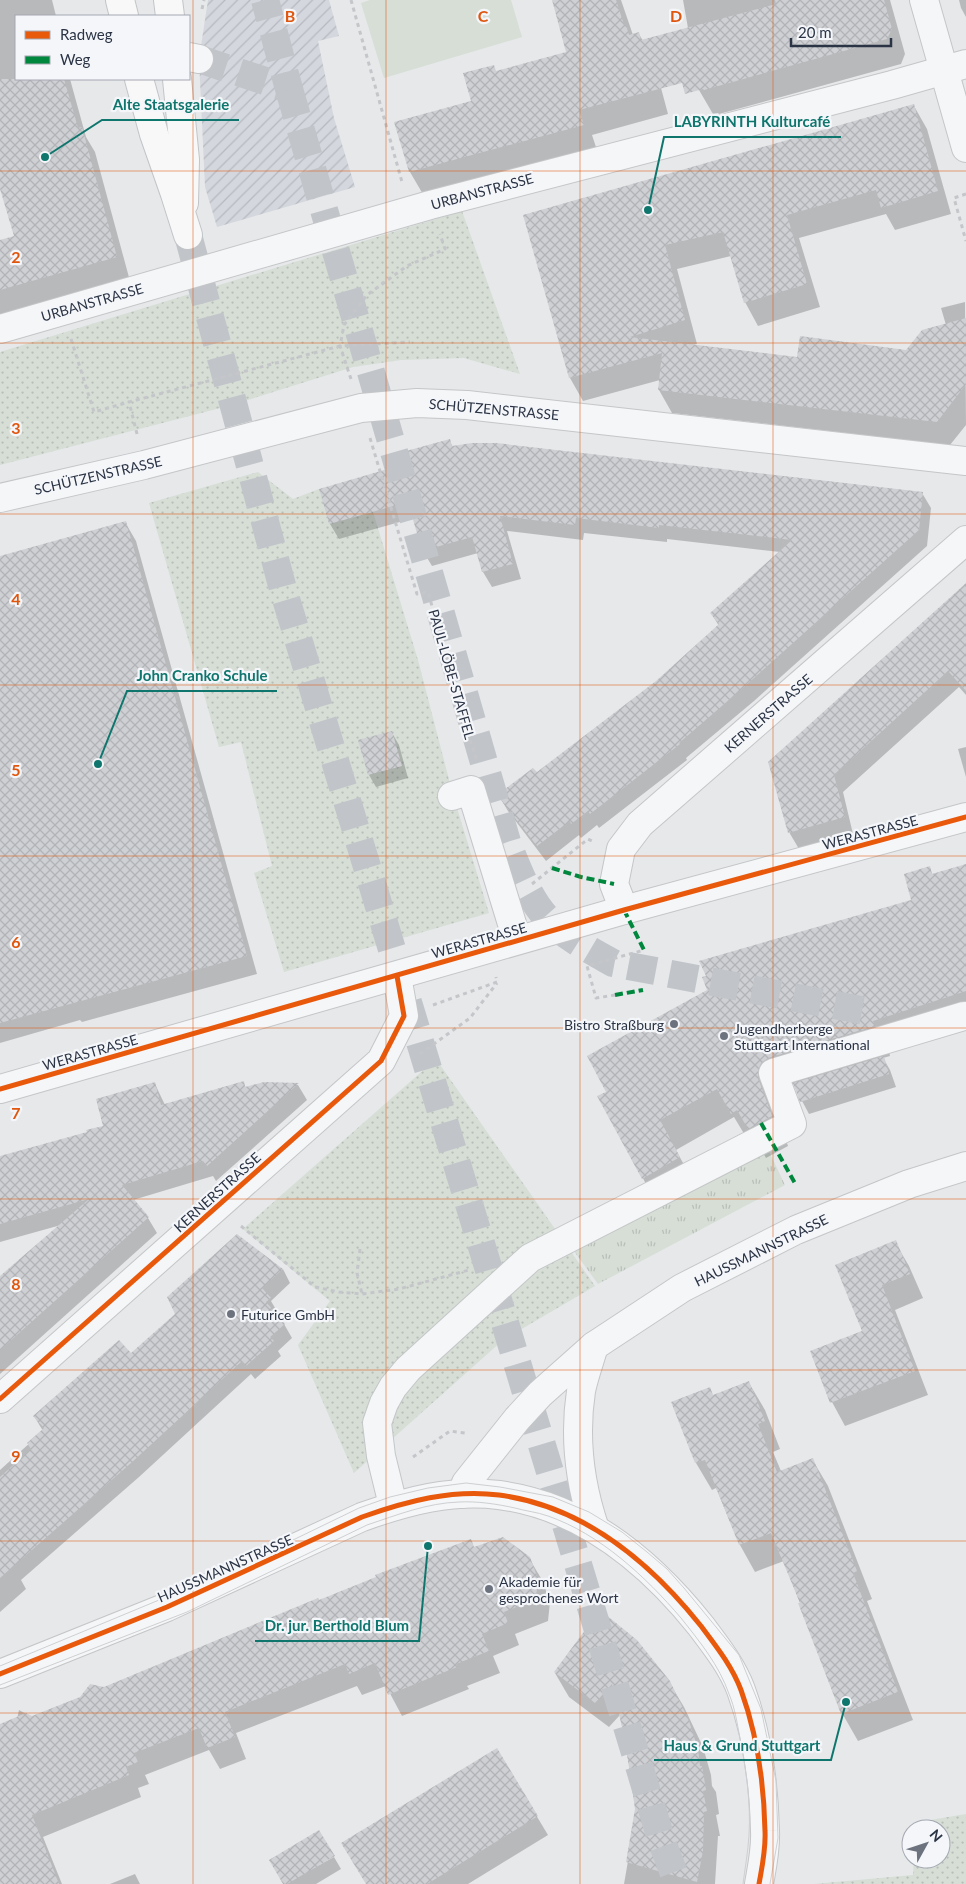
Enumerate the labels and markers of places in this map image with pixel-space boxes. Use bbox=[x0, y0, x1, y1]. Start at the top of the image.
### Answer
callout: Alte Staatsgalerie bbox=[102, 90, 239, 120]
callout: LABYRINTH Kulturcafé bbox=[664, 107, 841, 137]
callout: John Cranko Schule bbox=[127, 661, 277, 691]
place label: Bistro Straßburg bbox=[564, 1016, 664, 1033]
marker: Bistro Straßburg bbox=[668, 1018, 680, 1030]
place label: Jugendherberge Stuttgart International bbox=[734, 1020, 870, 1053]
marker: Jugendherberge Stuttgart International bbox=[718, 1030, 730, 1042]
place label: Futurice GmbH bbox=[241, 1306, 335, 1323]
marker: Futurice GmbH bbox=[225, 1308, 237, 1320]
place label: Akademie für gesprochenes Wort bbox=[499, 1573, 619, 1606]
marker: Akademie für gesprochenes Wort bbox=[483, 1583, 495, 1595]
callout: Dr. jur. Berthold Blum bbox=[255, 1611, 419, 1641]
callout: Haus & Grund Stuttgart bbox=[654, 1730, 831, 1760]

